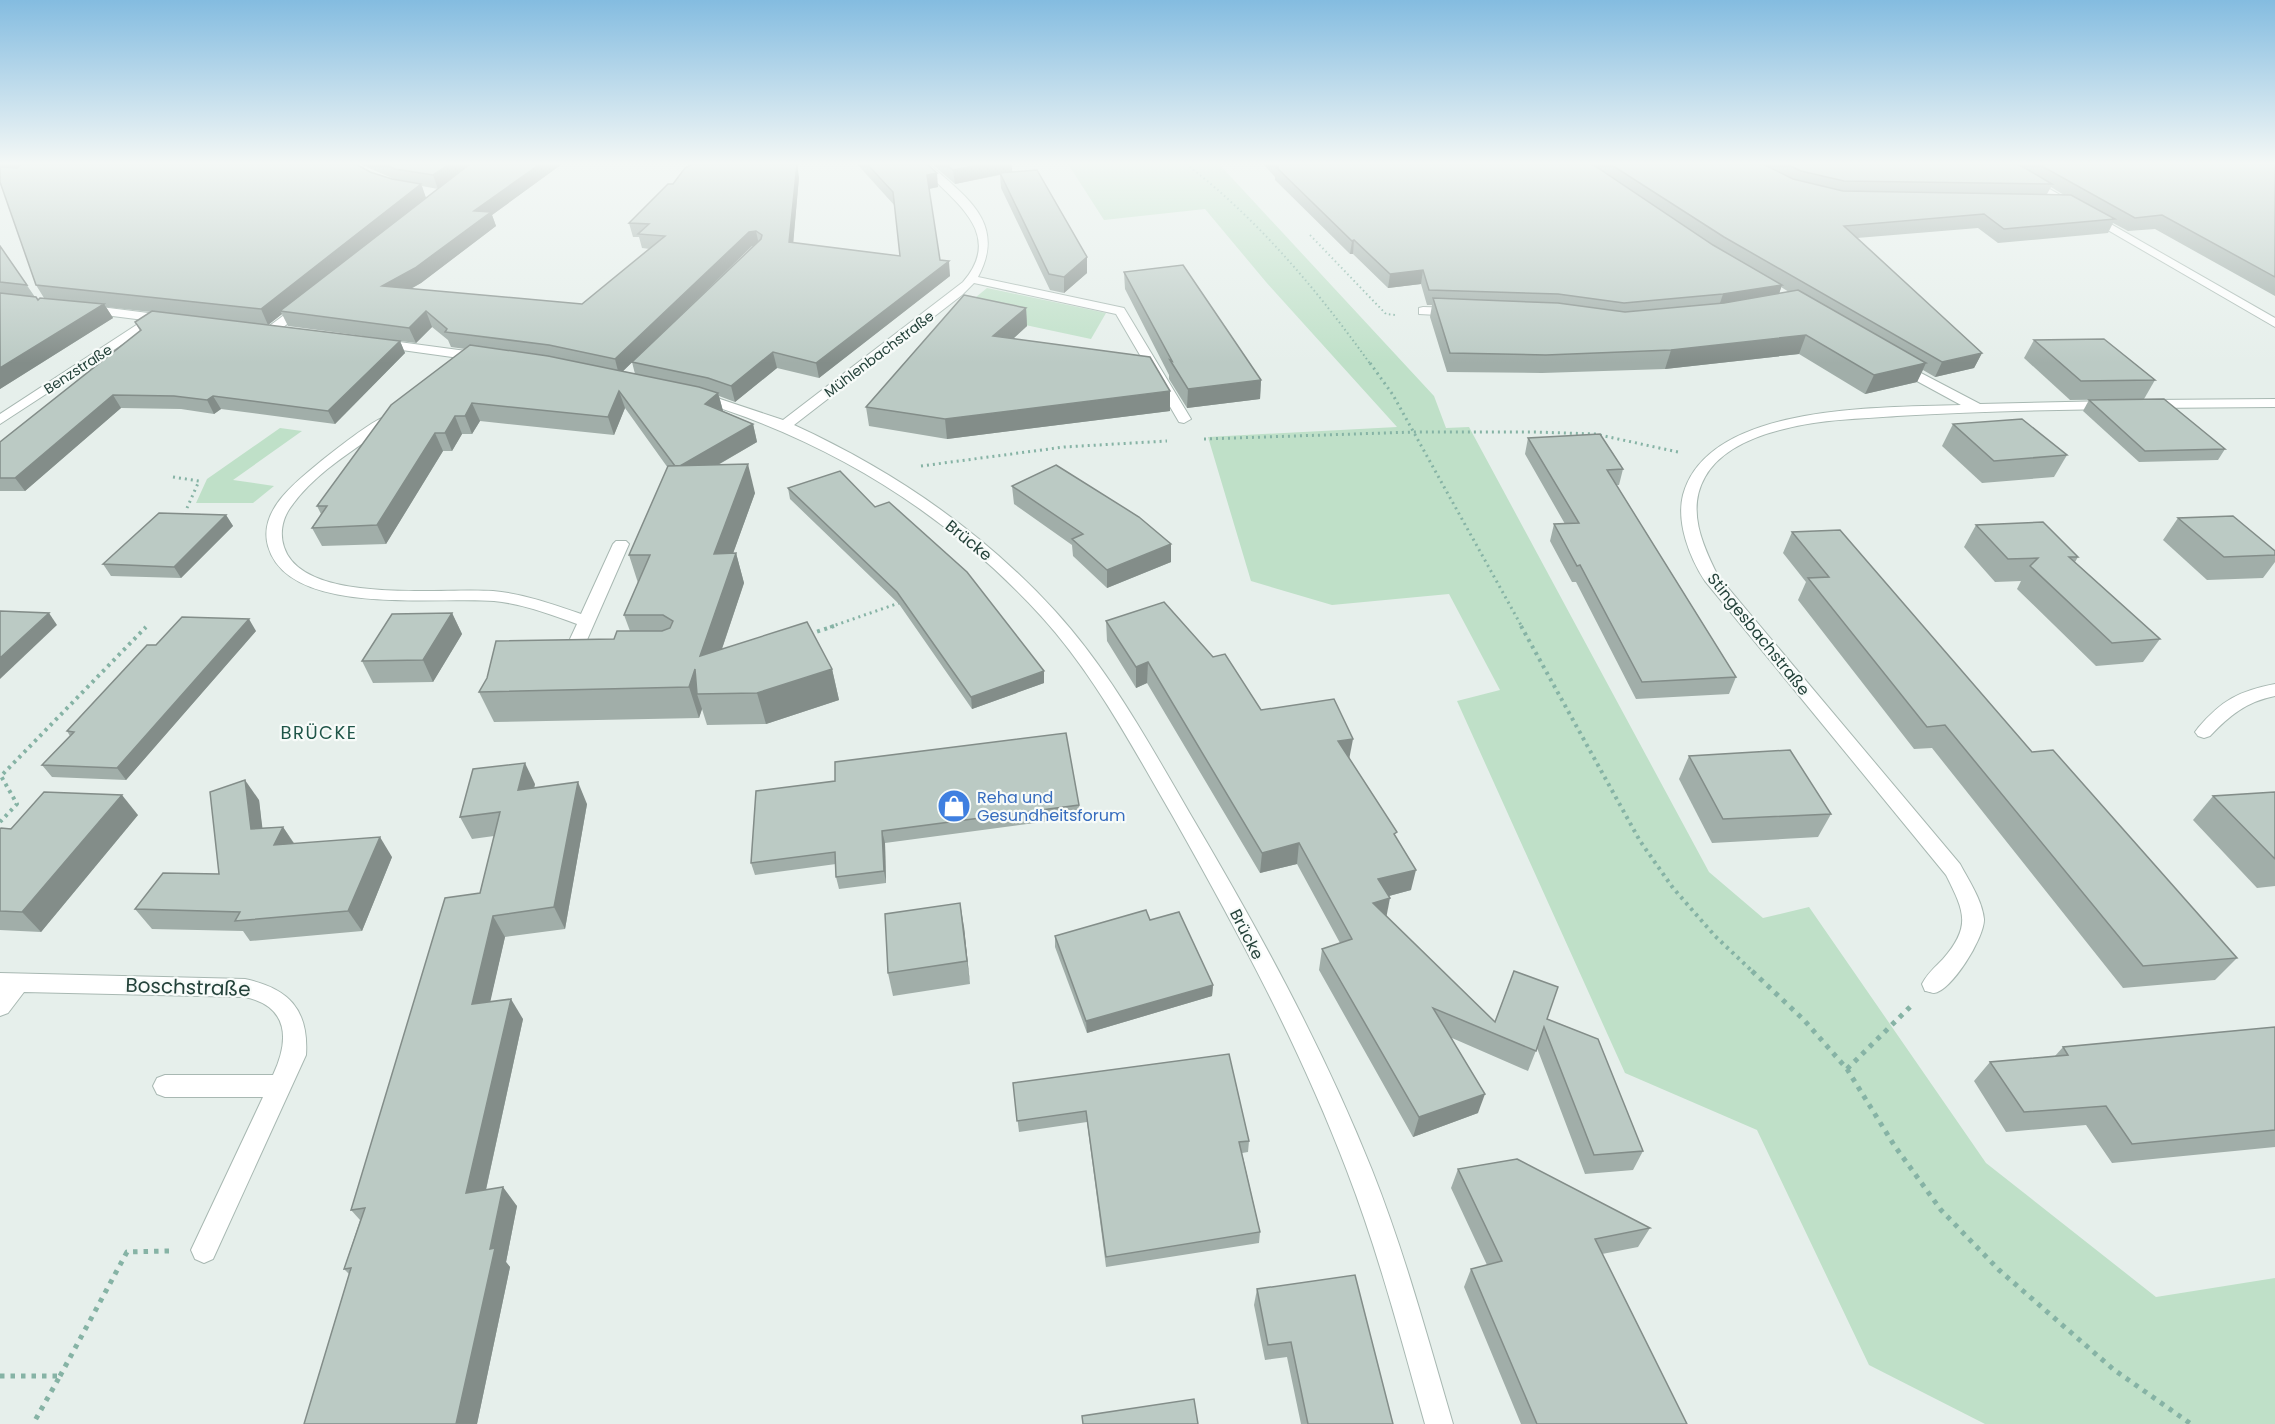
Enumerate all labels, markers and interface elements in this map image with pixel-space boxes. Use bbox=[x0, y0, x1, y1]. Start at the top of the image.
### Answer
street label: Mühlenbachstraße bbox=[820, 306, 938, 402]
street label: Benzstraße bbox=[40, 339, 116, 399]
street label: Brücke bbox=[941, 514, 997, 566]
street label: Stingesbachstraße bbox=[1702, 568, 1815, 701]
district label: BRÜCKE bbox=[280, 720, 358, 745]
place label: Reha und Gesundheitsforum bbox=[977, 786, 1125, 827]
shop icon: Reha und Gesundheitsforum bbox=[936, 788, 972, 824]
street label: Brücke bbox=[1224, 905, 1269, 964]
street label: Boschstraße bbox=[125, 971, 251, 1003]

